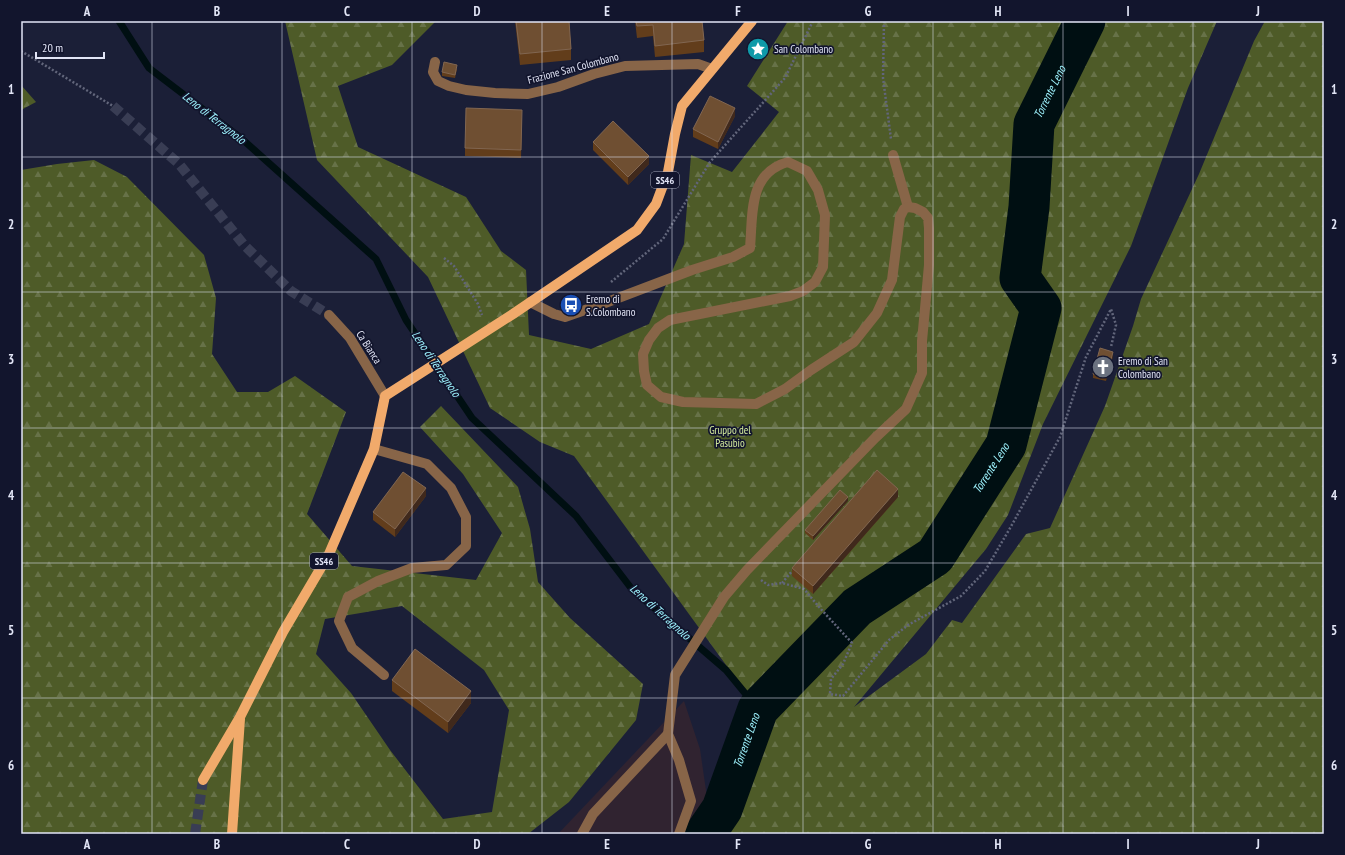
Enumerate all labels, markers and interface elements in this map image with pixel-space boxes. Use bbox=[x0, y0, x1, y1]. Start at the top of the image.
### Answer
text: A bbox=[83, 3, 91, 20]
text: B bbox=[214, 3, 220, 20]
text: C bbox=[344, 3, 350, 20]
text: D bbox=[474, 3, 481, 20]
text: E bbox=[604, 3, 610, 20]
text: F bbox=[735, 3, 741, 20]
text: G bbox=[865, 3, 872, 20]
text: H bbox=[995, 3, 1002, 20]
text: I bbox=[1126, 3, 1130, 20]
text: J bbox=[1255, 3, 1260, 20]
scale bar bbox=[36, 34, 104, 60]
place icon: San Colombano bbox=[745, 36, 771, 62]
text: 20 m bbox=[42, 40, 63, 55]
place label: San Colombano bbox=[774, 42, 833, 56]
street label: Frazione San Colombano bbox=[526, 49, 620, 87]
water label: Torrente Leno bbox=[1030, 62, 1069, 121]
text: 1 bbox=[8, 81, 14, 98]
text: 1 bbox=[1331, 81, 1337, 98]
water label: Leno di Terragnolo bbox=[180, 88, 250, 148]
road number: SS46 bbox=[651, 172, 679, 188]
text: 2 bbox=[8, 216, 14, 233]
text: 2 bbox=[1331, 216, 1337, 233]
bus stop icon: Eremo di S.Colombano bbox=[558, 292, 584, 318]
place label: Eremo di S.Colombano bbox=[586, 292, 636, 319]
street label: Ca Bianca bbox=[353, 328, 385, 366]
water label: Leno di Terragnolo bbox=[409, 328, 464, 400]
text: 3 bbox=[8, 351, 14, 368]
text: 3 bbox=[1331, 351, 1337, 368]
church icon: Eremo di San Colombano bbox=[1090, 354, 1116, 380]
place label: Eremo di San Colombano bbox=[1118, 354, 1168, 381]
park label: Gruppo del Pasubio bbox=[709, 423, 751, 450]
water label: Torrente Leno bbox=[969, 439, 1013, 496]
text: 4 bbox=[8, 487, 15, 504]
text: 4 bbox=[1331, 487, 1338, 504]
road number: SS46 bbox=[310, 553, 338, 569]
water label: Leno di Terragnolo bbox=[627, 580, 694, 643]
text: 5 bbox=[8, 622, 14, 639]
text: 5 bbox=[1331, 622, 1337, 639]
water label: Torrente Leno bbox=[730, 710, 763, 770]
text: 6 bbox=[8, 757, 14, 774]
text: 6 bbox=[1331, 757, 1337, 774]
text: A bbox=[83, 836, 91, 853]
text: B bbox=[214, 836, 220, 853]
text: C bbox=[344, 836, 350, 853]
text: D bbox=[474, 836, 481, 853]
text: E bbox=[604, 836, 610, 853]
text: F bbox=[735, 836, 741, 853]
text: G bbox=[865, 836, 872, 853]
text: H bbox=[995, 836, 1002, 853]
text: I bbox=[1126, 836, 1130, 853]
text: J bbox=[1255, 836, 1260, 853]

